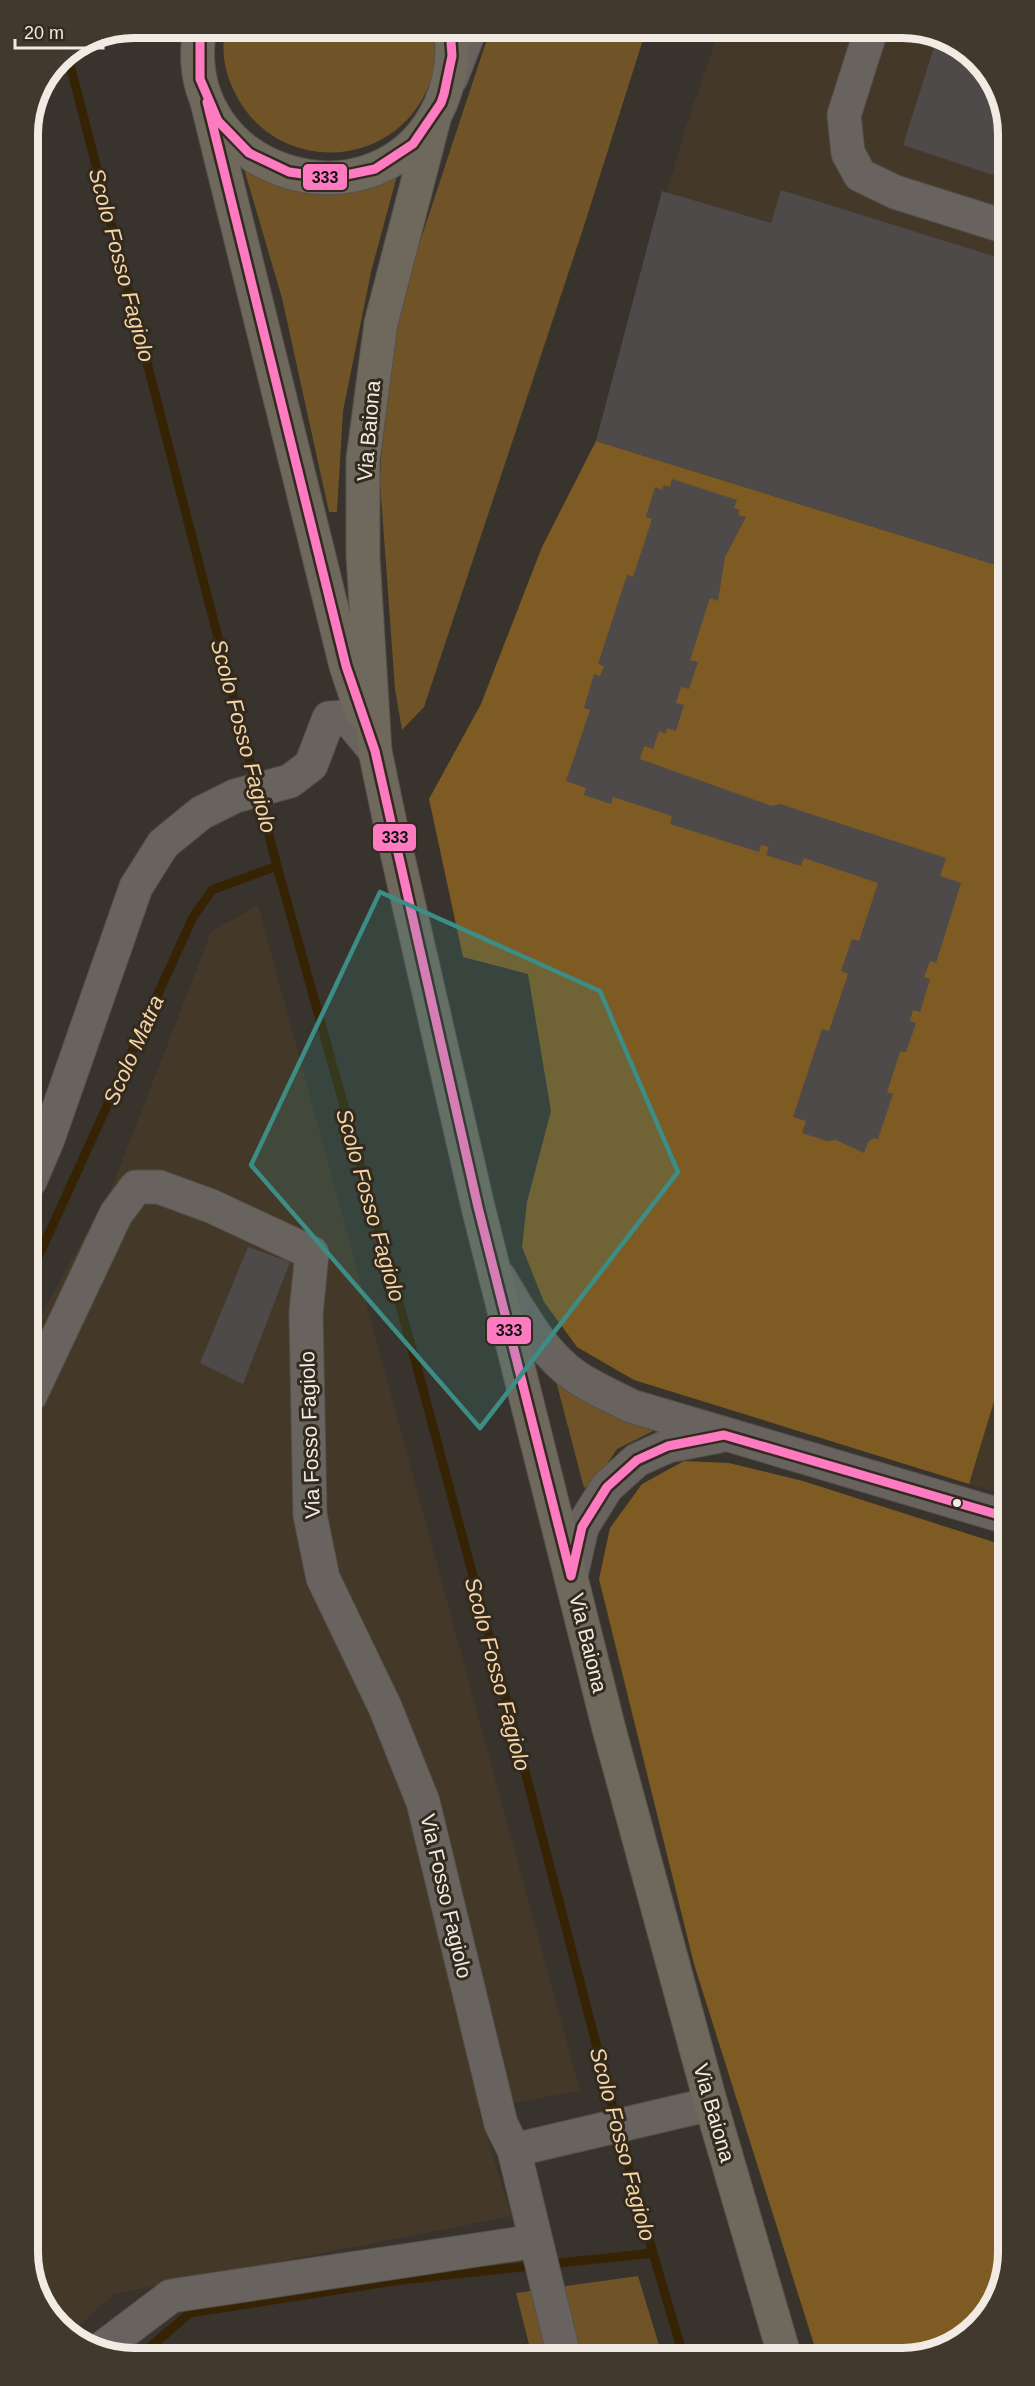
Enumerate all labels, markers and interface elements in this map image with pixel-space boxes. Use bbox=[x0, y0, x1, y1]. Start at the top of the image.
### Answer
scale bar bbox=[15, 12, 104, 50]
text: 20 m bbox=[24, 23, 64, 43]
line badge: 333 bbox=[302, 163, 348, 191]
water label: Scolo Fosso Fagiolo bbox=[84, 166, 159, 365]
text: 333 bbox=[312, 169, 338, 186]
street label: Via Baiona bbox=[353, 379, 384, 482]
water label: Scolo Fosso Fagiolo bbox=[206, 637, 281, 836]
line badge: 333 bbox=[372, 823, 417, 852]
text: 333 bbox=[382, 829, 408, 846]
water label: Scolo Matra bbox=[98, 991, 169, 1109]
water label: Scolo Fosso Fagiolo bbox=[331, 1106, 410, 1304]
line badge: 333 bbox=[486, 1316, 532, 1345]
text: 333 bbox=[496, 1322, 522, 1339]
street label: Via Fosso Fagiolo bbox=[295, 1351, 324, 1519]
unlabelled marker bbox=[951, 1497, 963, 1509]
water label: Scolo Fosso Fagiolo bbox=[460, 1575, 535, 1774]
street label: Via Baiona bbox=[565, 1591, 612, 1695]
street label: Via Fosso Fagiolo bbox=[416, 1812, 477, 1980]
water label: Scolo Fosso Fagiolo bbox=[585, 2045, 660, 2244]
street label: Via Baiona bbox=[689, 2061, 740, 2165]

